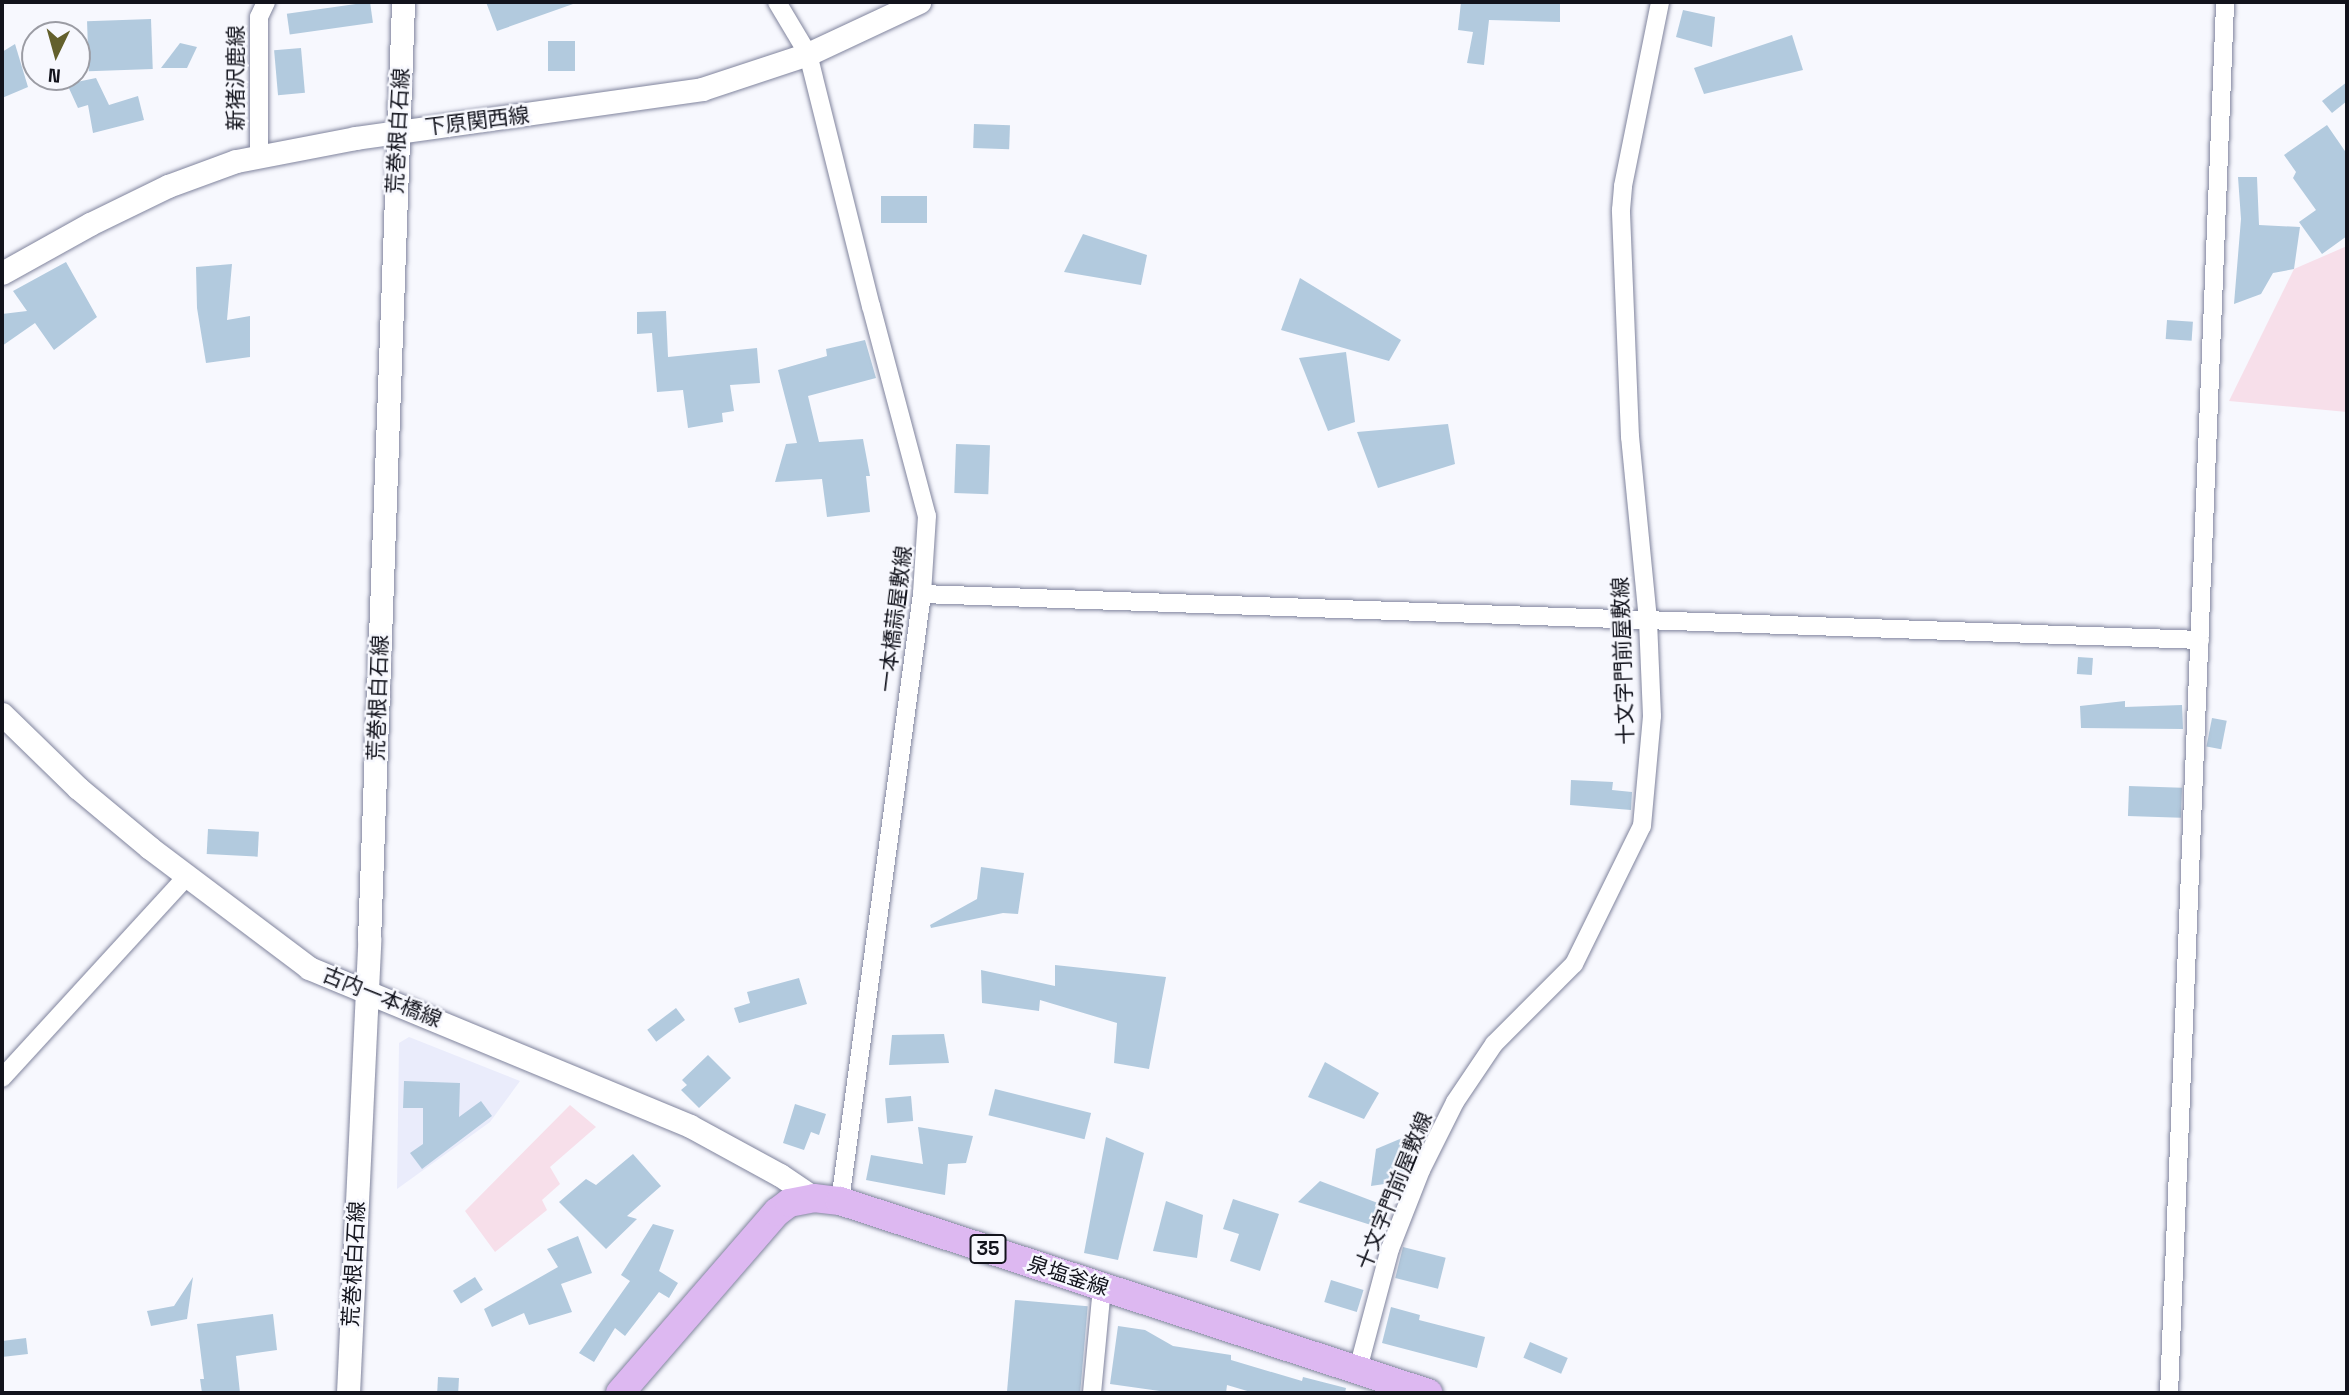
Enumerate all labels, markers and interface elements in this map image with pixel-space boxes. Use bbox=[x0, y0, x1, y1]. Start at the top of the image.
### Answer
north arrow bbox=[21, 21, 91, 91]
street label: 新猪沢鹿線 bbox=[223, 26, 249, 130]
text: N bbox=[47, 62, 62, 88]
street label: 荒巻根白石線 bbox=[382, 67, 414, 195]
street label: 下原関西線 bbox=[423, 102, 531, 140]
street label: 一本橋蒜屋敷線 bbox=[874, 545, 916, 693]
street label: 十文字門前屋敷線 bbox=[1607, 577, 1639, 745]
street label: 荒巻根白石線 bbox=[363, 635, 393, 761]
street label: 古内一本橋線 bbox=[319, 962, 445, 1032]
street label: 十文字門前屋敷線 bbox=[1351, 1108, 1437, 1274]
street label: 荒巻根白石線 bbox=[338, 1200, 370, 1328]
road number: 35 bbox=[969, 1233, 1007, 1264]
street label: 泉塩釜線 bbox=[1024, 1251, 1112, 1301]

